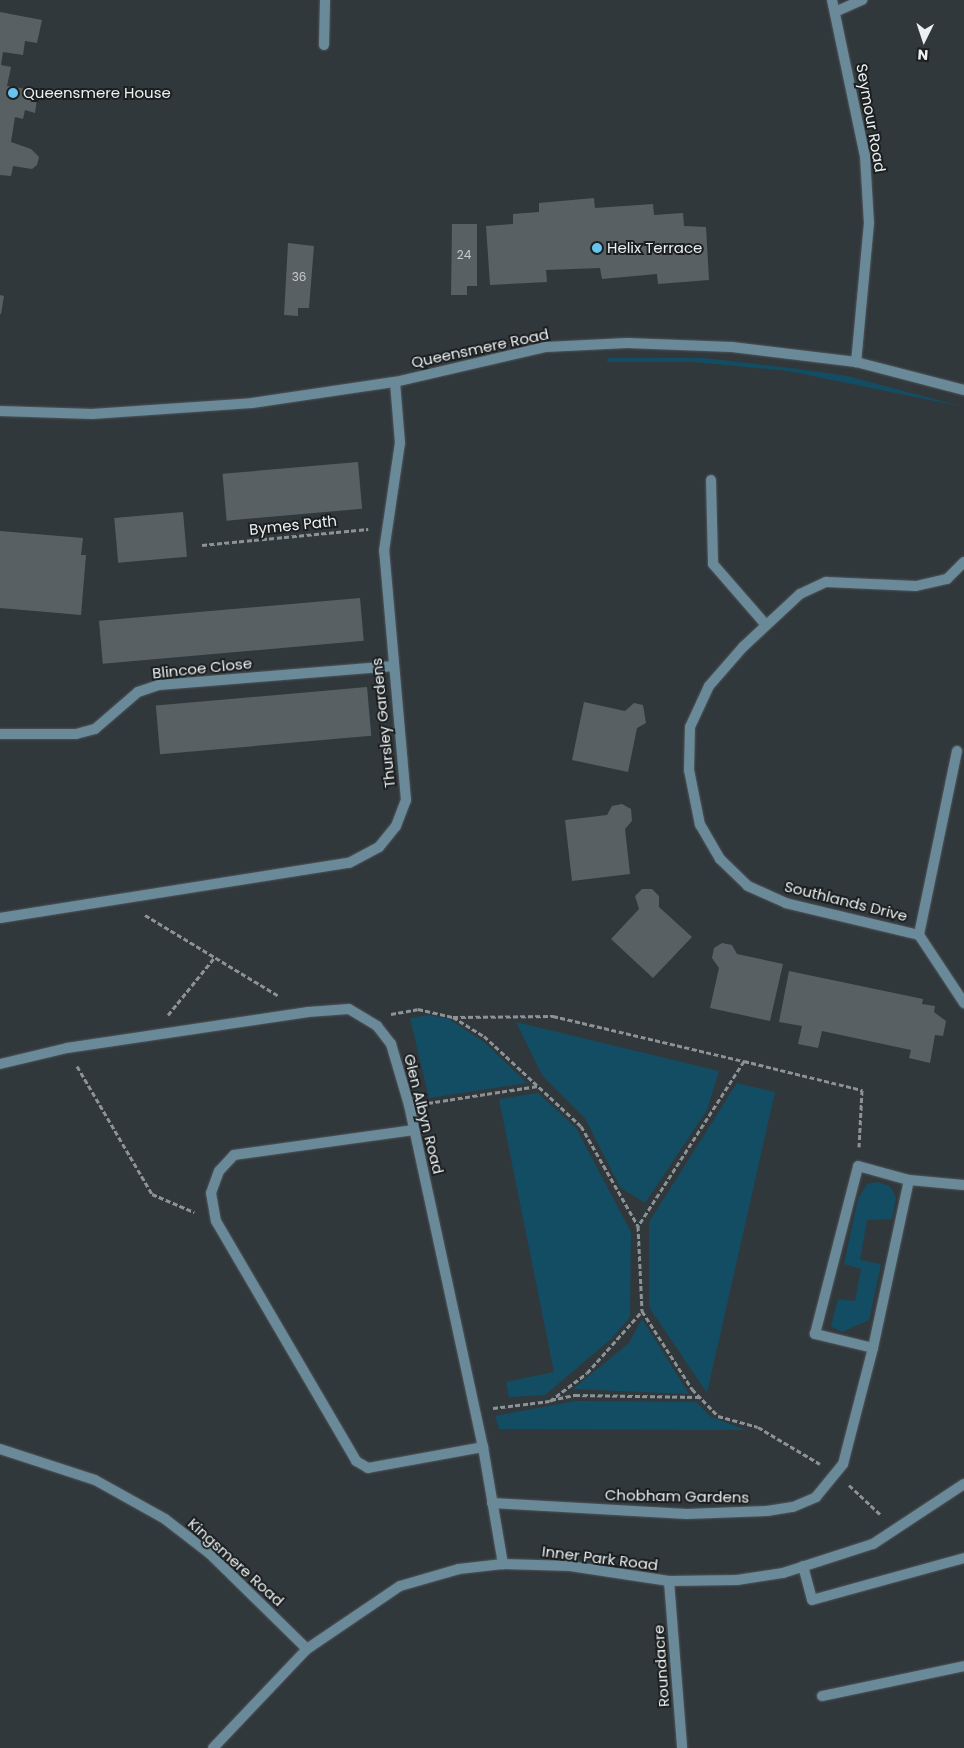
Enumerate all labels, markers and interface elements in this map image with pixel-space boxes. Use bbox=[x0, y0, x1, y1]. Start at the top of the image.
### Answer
north arrow bbox=[899, 15, 949, 65]
text: N bbox=[917, 45, 929, 65]
street label: Seymour Road bbox=[853, 62, 889, 174]
place label: Queensmere House bbox=[23, 84, 171, 102]
marker: Queensmere House bbox=[7, 87, 19, 99]
place label: Helix Terrace bbox=[607, 239, 702, 257]
marker: Helix Terrace bbox=[591, 242, 603, 254]
house number: 24 bbox=[457, 248, 471, 262]
house number: 36 bbox=[292, 270, 306, 284]
street label: Queensmere Road bbox=[410, 325, 550, 371]
street label: Bymes Path bbox=[248, 511, 338, 539]
street label: Blincoe Close bbox=[151, 654, 253, 682]
street label: Thursley Gardens bbox=[367, 657, 399, 789]
street label: Southlands Drive bbox=[783, 877, 909, 925]
street label: Glen Albyn Road bbox=[400, 1052, 448, 1176]
street label: Chobham Gardens bbox=[605, 1486, 749, 1506]
street label: Kingsmere Road bbox=[184, 1514, 288, 1610]
street label: Inner Park Road bbox=[541, 1542, 659, 1574]
street label: Roundacre bbox=[649, 1624, 673, 1708]

